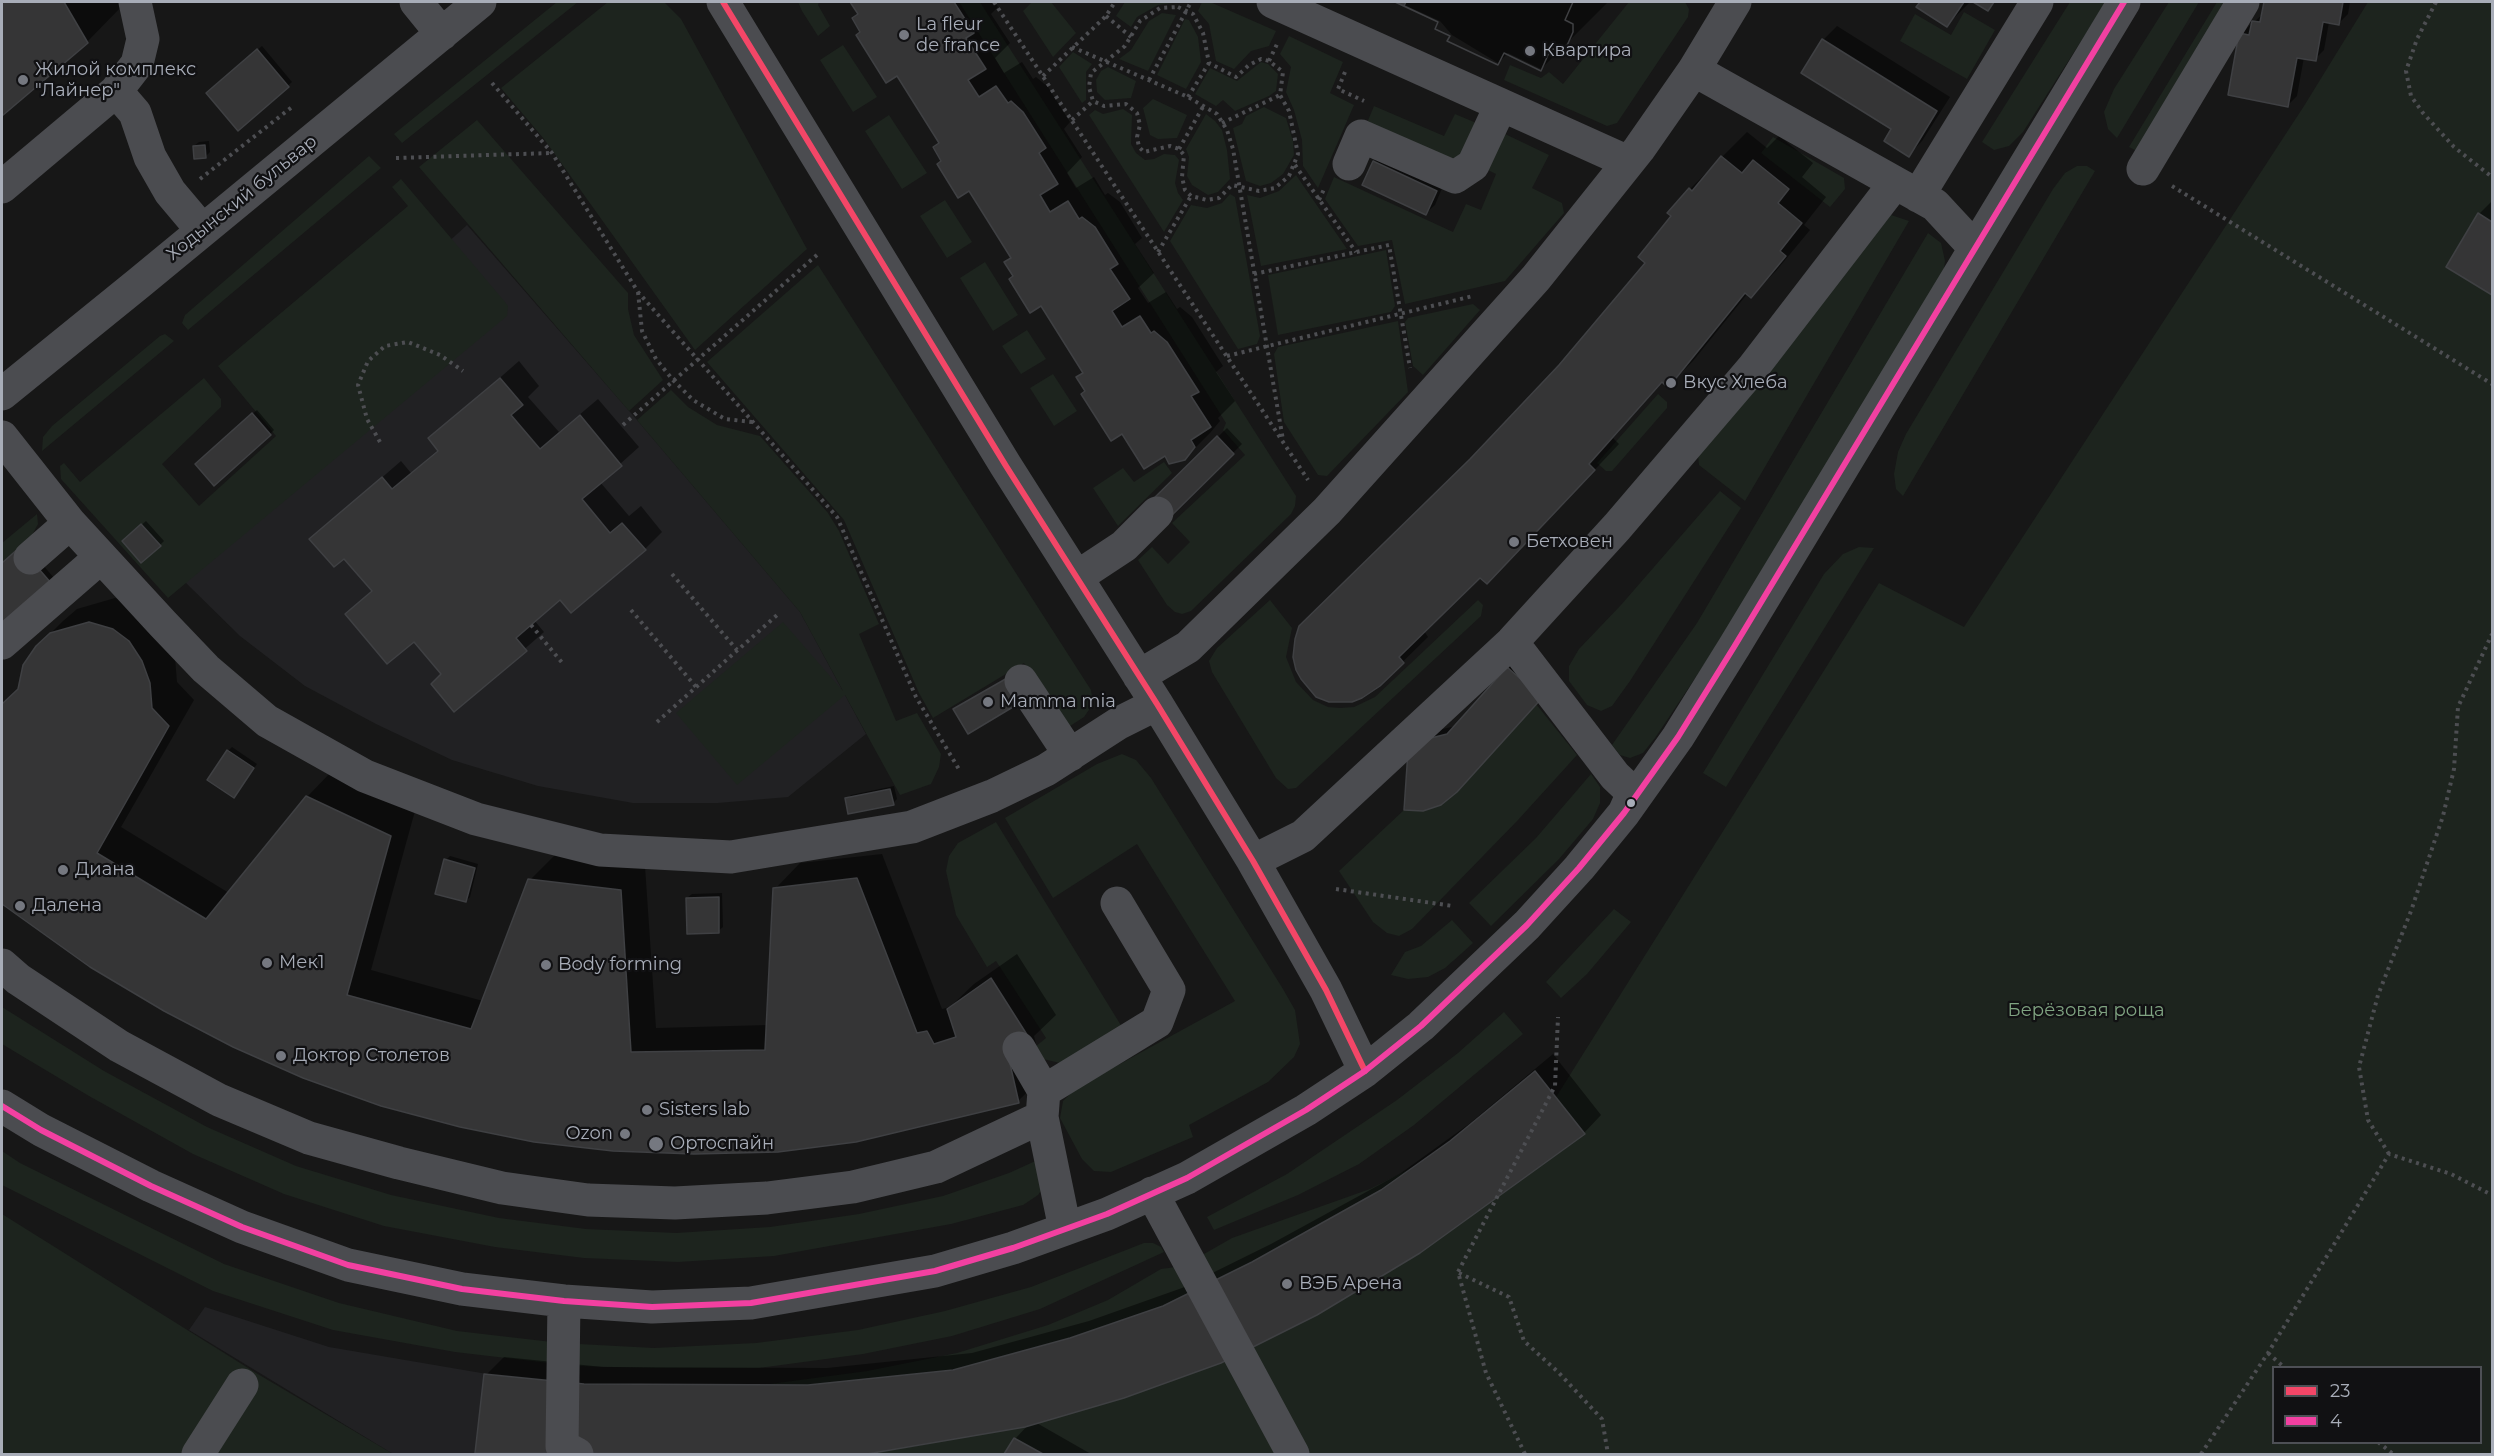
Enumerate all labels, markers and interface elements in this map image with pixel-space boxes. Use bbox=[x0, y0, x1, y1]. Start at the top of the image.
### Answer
place label: La fleur de france bbox=[916, 14, 1000, 57]
marker: La fleur de france bbox=[897, 28, 911, 42]
place label: Квартира bbox=[1542, 40, 1632, 62]
marker: Квартира bbox=[1523, 44, 1537, 58]
place label: Жилой комплекс "Лайнер" bbox=[35, 59, 196, 101]
marker: Жилой комплекс "Лайнер" bbox=[16, 73, 30, 87]
street label: Ходынский бульвар bbox=[162, 131, 322, 265]
place label: Вкус Хлеба bbox=[1683, 372, 1787, 394]
marker: Вкус Хлеба bbox=[1664, 376, 1678, 390]
place label: Бетховен bbox=[1526, 531, 1613, 553]
marker: Бетховен bbox=[1507, 535, 1521, 549]
place label: Mamma mia bbox=[1000, 691, 1116, 713]
marker: Mamma mia bbox=[981, 695, 995, 709]
unlabelled marker bbox=[1625, 797, 1637, 809]
place label: Диана bbox=[75, 859, 135, 881]
marker: Диана bbox=[56, 863, 70, 877]
place label: Далена bbox=[32, 895, 102, 917]
marker: Далена bbox=[13, 899, 27, 913]
place label: Мек1 bbox=[279, 952, 325, 974]
place label: Body forming bbox=[558, 954, 682, 976]
marker: Мек1 bbox=[260, 956, 274, 970]
marker: Body forming bbox=[539, 958, 553, 972]
park label: Берёзовая роща bbox=[2008, 1000, 2164, 1022]
place label: Доктор Столетов bbox=[293, 1045, 450, 1067]
marker: Доктор Столетов bbox=[274, 1049, 288, 1063]
place label: Sisters lab bbox=[659, 1099, 750, 1121]
marker: Sisters lab bbox=[640, 1103, 654, 1117]
place label: Ozon bbox=[565, 1123, 613, 1145]
marker: Ozon bbox=[618, 1127, 632, 1141]
place label: Ортоспайн bbox=[670, 1133, 774, 1155]
marker: Ортоспайн bbox=[647, 1135, 665, 1153]
place label: ВЭБ Арена bbox=[1299, 1273, 1402, 1295]
marker: ВЭБ Арена bbox=[1280, 1277, 1294, 1291]
legend bbox=[2272, 1366, 2482, 1444]
text: 23 bbox=[2330, 1380, 2350, 1402]
text: 4 bbox=[2330, 1410, 2342, 1432]

